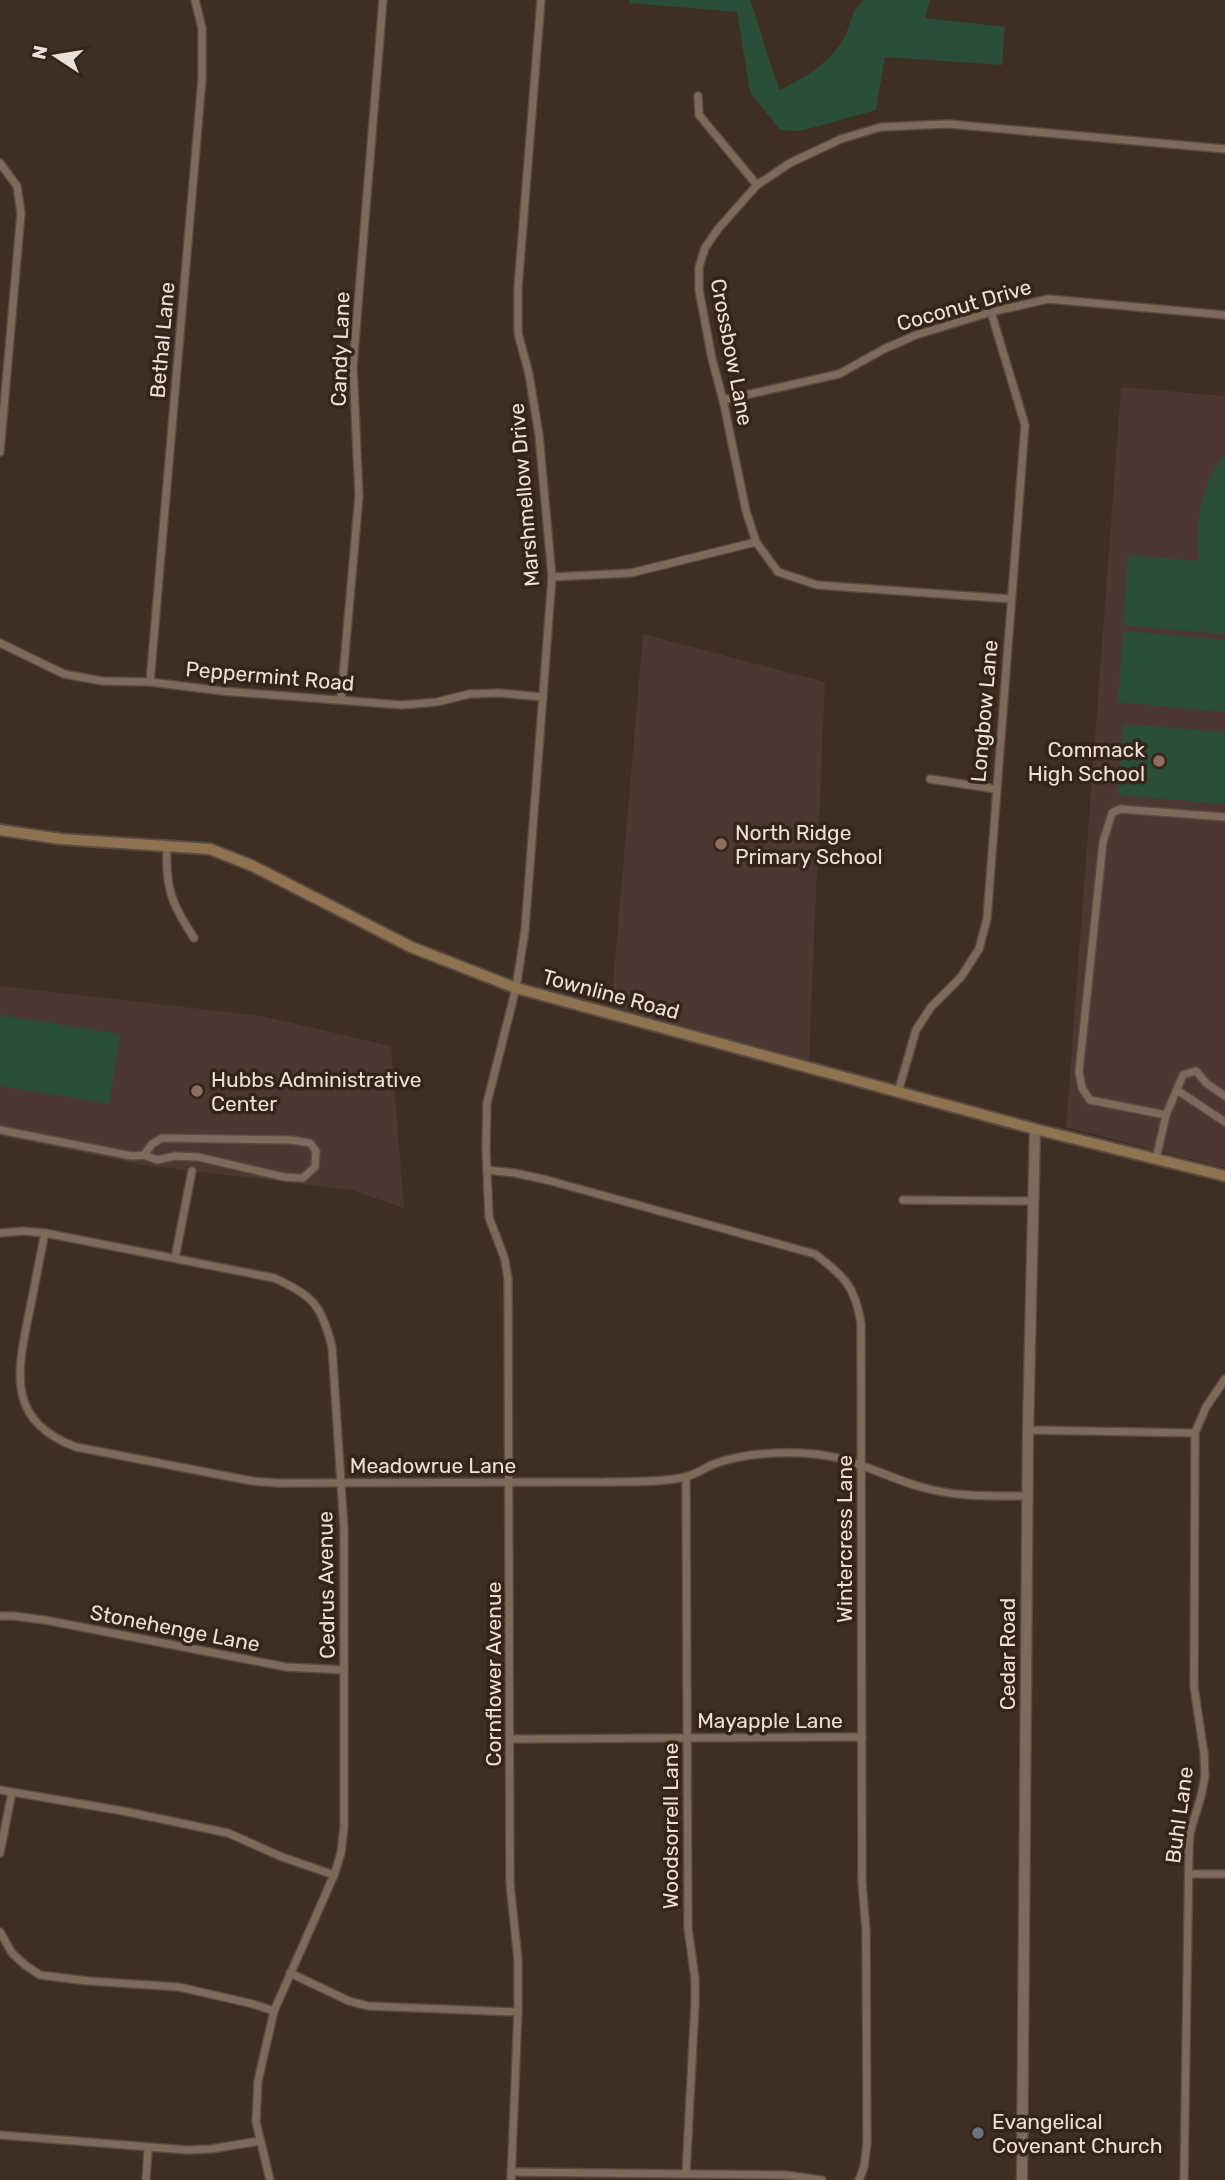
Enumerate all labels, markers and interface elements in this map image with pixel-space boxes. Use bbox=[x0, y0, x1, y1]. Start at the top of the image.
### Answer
north arrow bbox=[21, 21, 91, 91]
text: N bbox=[27, 43, 53, 62]
street label: Coconut Drive bbox=[894, 274, 1034, 336]
street label: Crossbow Lane bbox=[706, 277, 758, 427]
street label: Bethal Lane bbox=[144, 281, 180, 399]
street label: Candy Lane bbox=[326, 291, 354, 407]
street label: Marshmellow Drive bbox=[504, 402, 544, 588]
street label: Longbow Lane bbox=[965, 639, 1003, 783]
street label: Peppermint Road bbox=[185, 656, 355, 696]
place label: Commack High School bbox=[1028, 737, 1145, 786]
marker: Commack High School bbox=[1151, 753, 1167, 769]
place label: North Ridge Primary School bbox=[735, 820, 883, 869]
marker: North Ridge Primary School bbox=[713, 836, 729, 852]
street label: Townline Road bbox=[540, 964, 682, 1024]
place label: Hubbs Administrative Center bbox=[211, 1067, 421, 1116]
marker: Hubbs Administrative Center bbox=[189, 1083, 205, 1099]
street label: Meadowrue Lane bbox=[350, 1453, 516, 1478]
street label: Wintercress Lane bbox=[832, 1455, 857, 1623]
street label: Cedrus Avenue bbox=[312, 1511, 340, 1659]
street label: Cornflower Avenue bbox=[481, 1582, 506, 1766]
street label: Cedar Road bbox=[995, 1598, 1020, 1710]
street label: Stonehenge Lane bbox=[88, 1599, 262, 1657]
street label: Mayapple Lane bbox=[697, 1708, 843, 1733]
street label: Woodsorrell Lane bbox=[658, 1743, 683, 1909]
street label: Buhl Lane bbox=[1160, 1765, 1198, 1865]
place label: Evangelical Covenant Church bbox=[992, 2109, 1162, 2158]
marker: Evangelical Covenant Church bbox=[970, 2125, 986, 2141]

